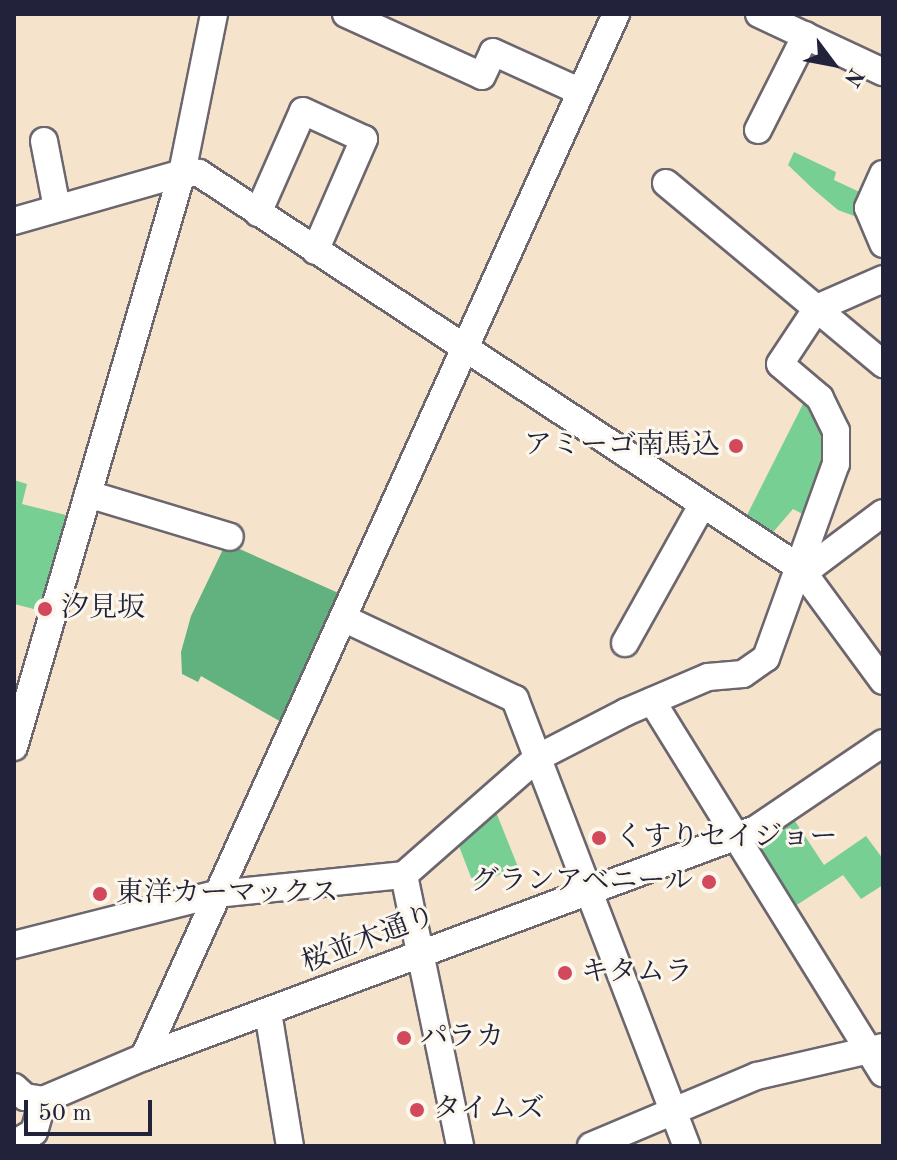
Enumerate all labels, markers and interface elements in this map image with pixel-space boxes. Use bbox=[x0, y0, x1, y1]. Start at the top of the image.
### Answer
north arrow bbox=[793, 24, 873, 104]
text: N bbox=[840, 64, 867, 90]
place label: アミーゴ南馬込 bbox=[524, 429, 720, 463]
marker: アミーゴ南馬込 bbox=[727, 437, 745, 455]
place label: 汐見坂 bbox=[61, 592, 145, 626]
marker: 汐見坂 bbox=[36, 600, 54, 618]
place label: くすりセイジョー bbox=[615, 821, 839, 855]
marker: くすりセイジョー bbox=[590, 829, 608, 847]
place label: グランアベニール bbox=[469, 865, 693, 899]
marker: グランアベニール bbox=[700, 873, 718, 891]
place label: 東洋カーマックス bbox=[116, 877, 340, 911]
marker: 東洋カーマックス bbox=[91, 885, 109, 903]
street label: 桜並木通り bbox=[298, 899, 440, 981]
place label: キタムラ bbox=[581, 956, 693, 990]
marker: キタムラ bbox=[556, 964, 574, 982]
place label: パラカ bbox=[420, 1021, 504, 1055]
marker: パラカ bbox=[395, 1029, 413, 1047]
scale bar bbox=[28, 1084, 156, 1134]
place label: タイムズ bbox=[433, 1093, 545, 1127]
marker: タイムズ bbox=[408, 1101, 426, 1119]
text: 50 m bbox=[38, 1102, 92, 1126]

